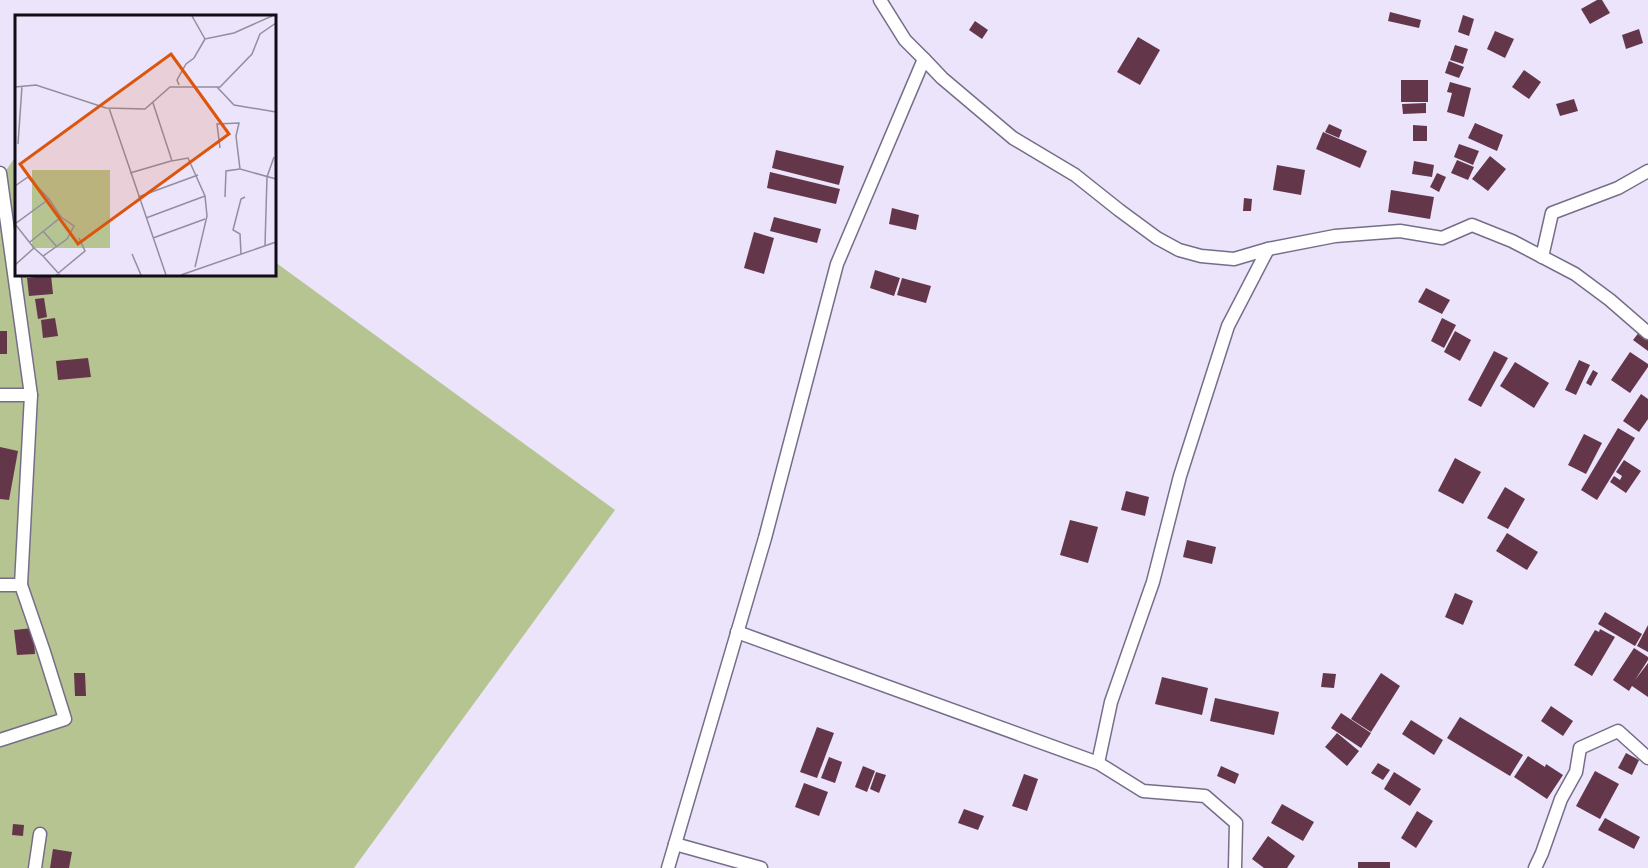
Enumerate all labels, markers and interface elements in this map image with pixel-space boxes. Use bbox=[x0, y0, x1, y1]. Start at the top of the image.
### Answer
inset map bbox=[15, 15, 276, 276]

